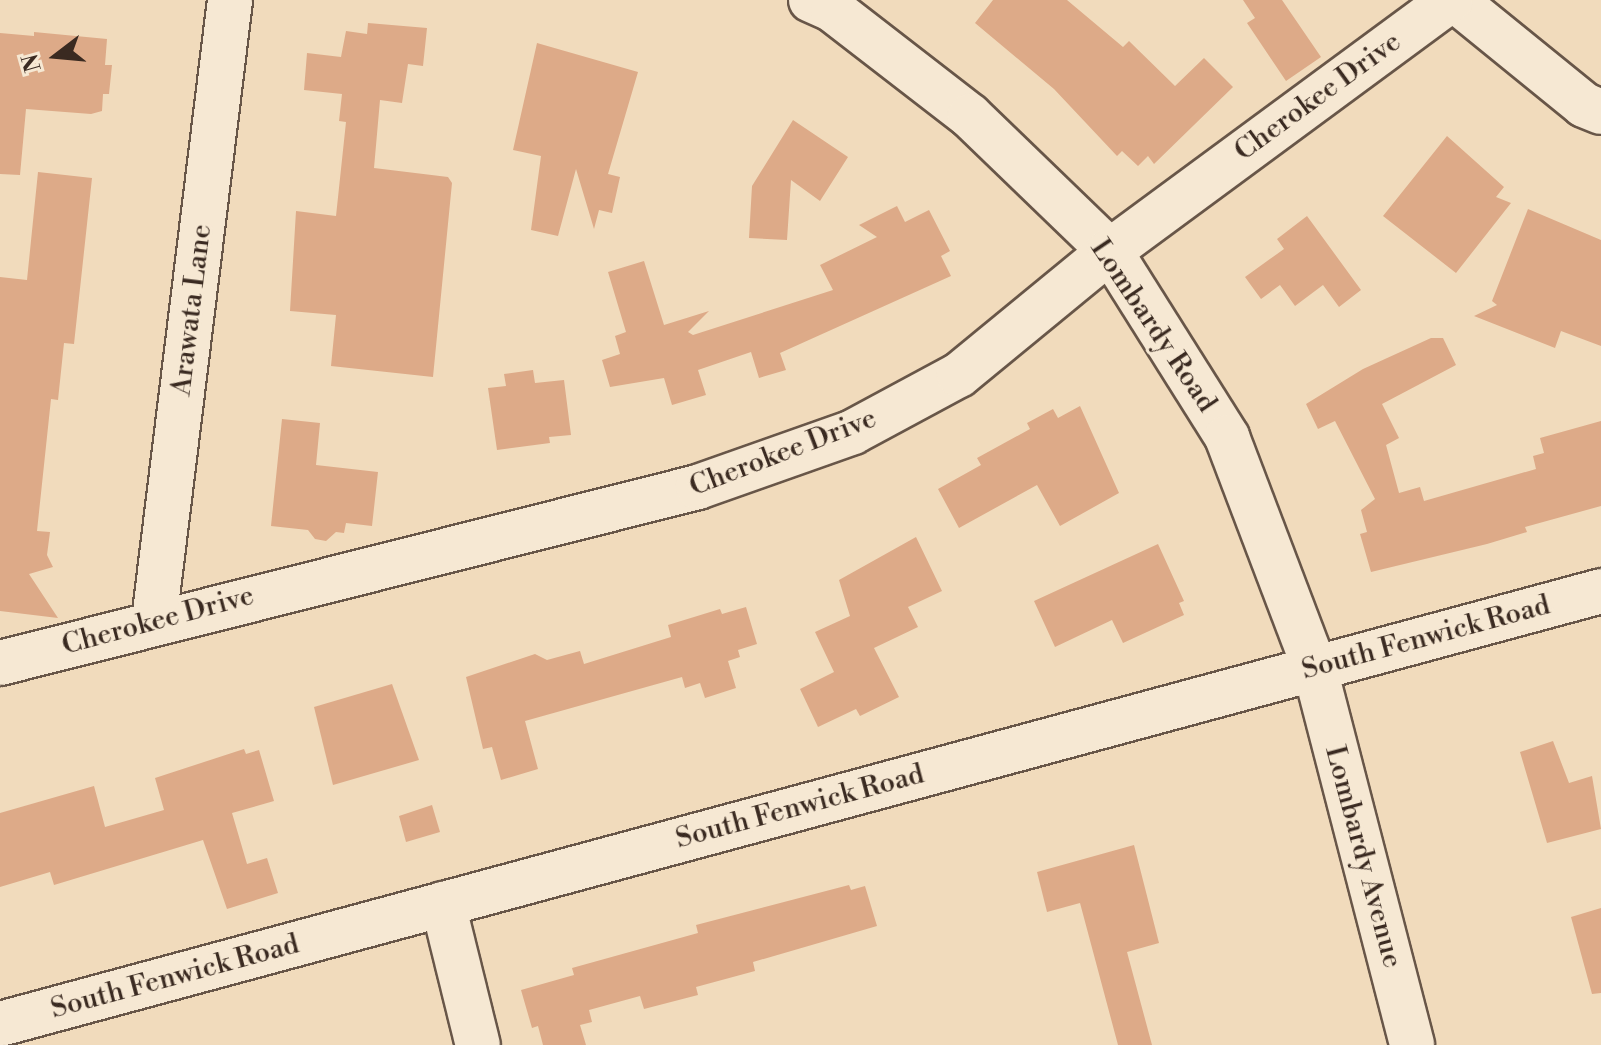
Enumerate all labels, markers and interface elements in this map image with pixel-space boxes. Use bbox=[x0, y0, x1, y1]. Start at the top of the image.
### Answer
north arrow bbox=[16, 16, 96, 96]
street label: Cherokee Drive bbox=[1228, 25, 1408, 169]
text: N bbox=[17, 51, 48, 75]
street label: Arawata Lane bbox=[165, 222, 219, 398]
street label: Lombardy Road bbox=[1083, 233, 1223, 419]
street label: Cherokee Drive bbox=[685, 402, 881, 504]
street label: Cherokee Drive bbox=[58, 579, 258, 663]
street label: South Fenwick Road bbox=[1298, 589, 1554, 687]
street label: Lombardy Avenue bbox=[1317, 742, 1409, 972]
street label: South Fenwick Road bbox=[672, 758, 928, 856]
street label: South Fenwick Road bbox=[47, 928, 303, 1026]

